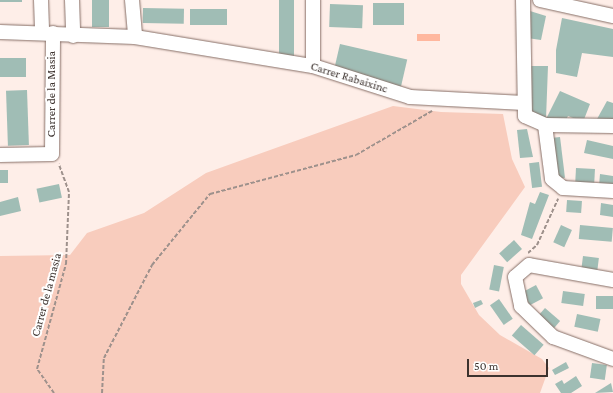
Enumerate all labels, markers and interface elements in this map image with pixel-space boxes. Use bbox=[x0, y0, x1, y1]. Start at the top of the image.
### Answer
street label: Carrer de la Masia bbox=[45, 51, 59, 137]
street label: Carrer Rabaixinc bbox=[309, 59, 389, 97]
street label: Carrer de la masia bbox=[29, 252, 65, 338]
scale bar bbox=[469, 351, 550, 377]
text: 50 m bbox=[474, 359, 498, 373]

